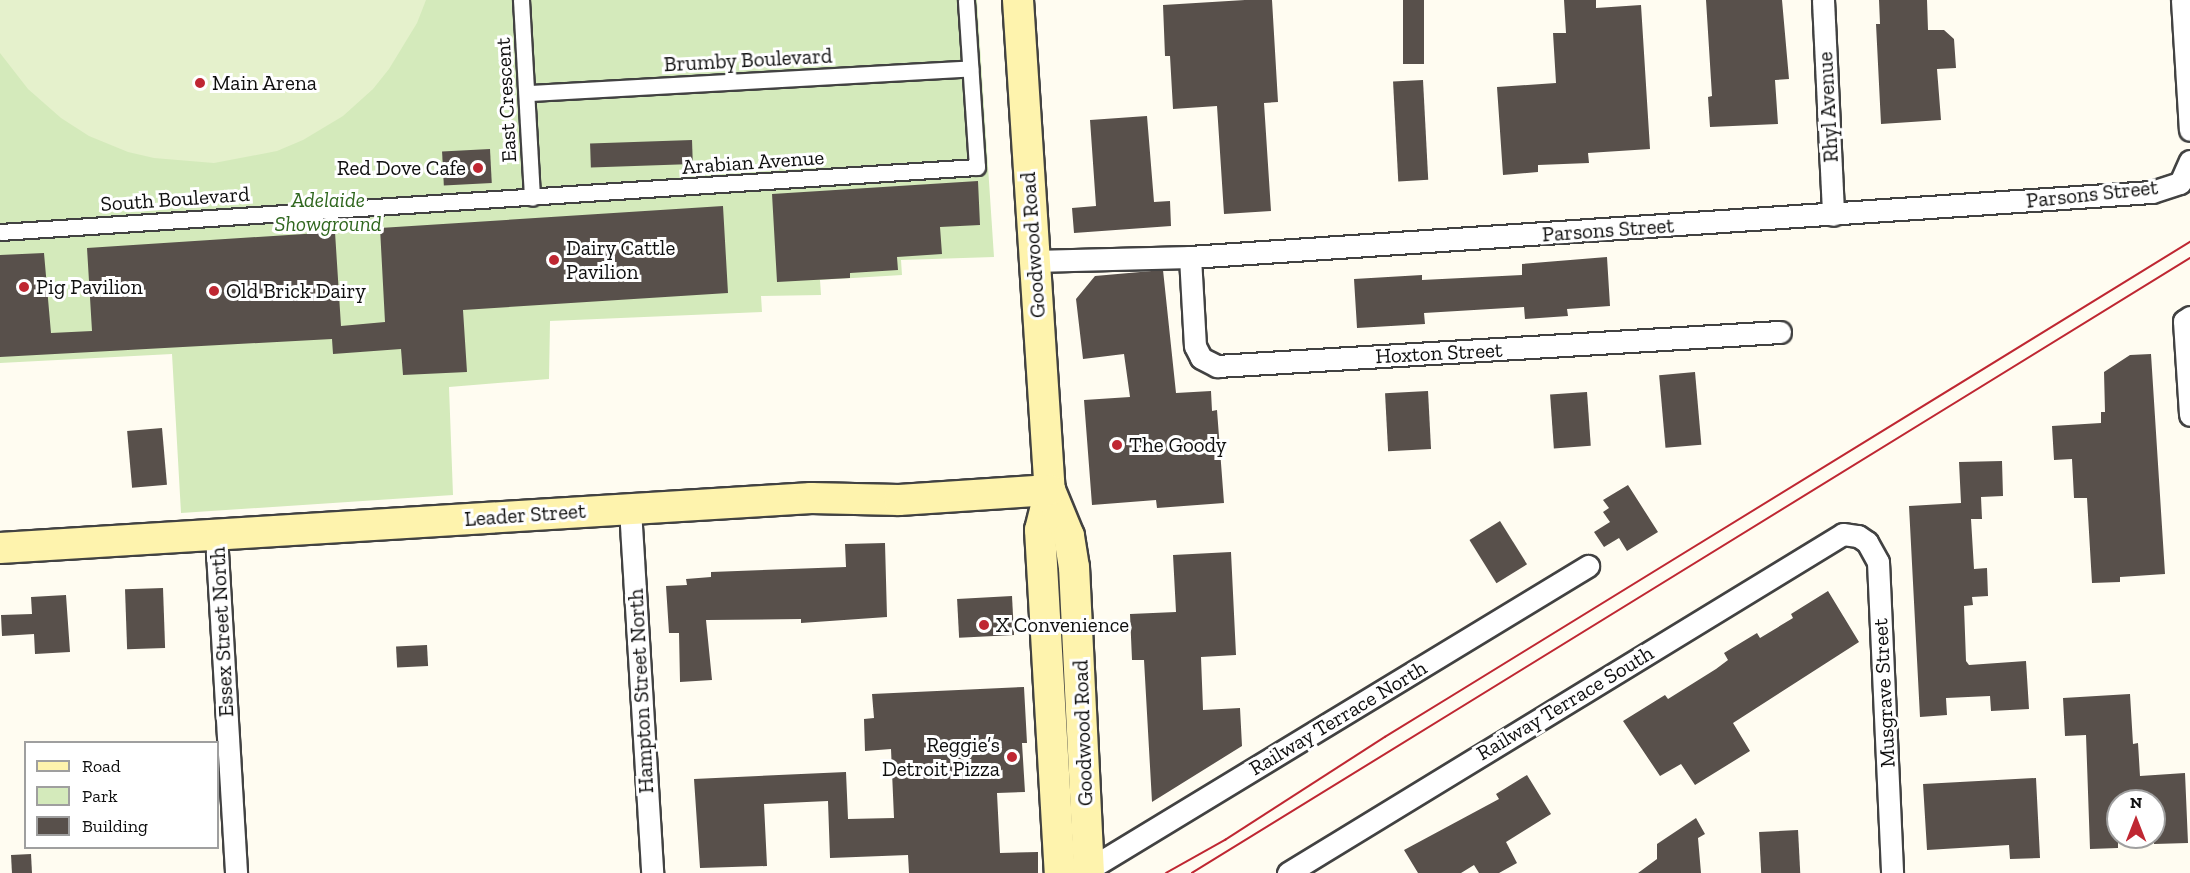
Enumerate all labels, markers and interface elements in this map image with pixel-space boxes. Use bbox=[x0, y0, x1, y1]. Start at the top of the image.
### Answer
street label: East Crescent bbox=[490, 37, 522, 163]
street label: Brumby Boulevard bbox=[663, 43, 833, 77]
street label: Rhyl Avenue bbox=[1812, 51, 1844, 163]
place label: Main Arena bbox=[212, 70, 318, 96]
marker: Main Arena bbox=[193, 76, 207, 90]
street label: Arabian Avenue bbox=[681, 144, 825, 180]
place label: Red Dove Cafe bbox=[337, 155, 466, 181]
marker: Red Dove Cafe bbox=[471, 161, 485, 175]
street label: Goodwood Road bbox=[1015, 171, 1051, 319]
street label: Parsons Street bbox=[2025, 175, 2159, 213]
street label: South Boulevard bbox=[100, 181, 250, 217]
park label: Adelaide Showground bbox=[274, 187, 382, 237]
street label: Parsons Street bbox=[1541, 213, 1675, 247]
place label: Dairy Cattle Pavilion bbox=[566, 235, 676, 285]
marker: Dairy Cattle Pavilion bbox=[547, 253, 561, 267]
place label: Pig Pavilion bbox=[36, 274, 143, 300]
place label: Old Brick Dairy bbox=[226, 278, 366, 304]
marker: Pig Pavilion bbox=[17, 280, 31, 294]
marker: Old Brick Dairy bbox=[207, 284, 221, 298]
street label: Hoxton Street bbox=[1375, 337, 1503, 369]
place label: The Goody bbox=[1129, 432, 1227, 458]
marker: The Goody bbox=[1110, 438, 1124, 452]
street label: Leader Street bbox=[463, 498, 587, 532]
street label: Essex Street North bbox=[205, 546, 239, 718]
street label: Hampton Street North bbox=[623, 588, 659, 794]
place label: X Convenience bbox=[996, 612, 1130, 638]
marker: X Convenience bbox=[977, 618, 991, 632]
street label: Musgrave Street bbox=[1868, 618, 1900, 768]
street label: Railway Terrace South bbox=[1472, 640, 1658, 766]
street label: Railway Terrace North bbox=[1244, 655, 1432, 781]
street label: Goodwood Road bbox=[1068, 659, 1098, 807]
place label: Reggie’s Detroit Pizza bbox=[882, 732, 1000, 782]
legend bbox=[24, 741, 219, 849]
marker: Reggie’s Detroit Pizza bbox=[1005, 750, 1019, 764]
text: Road bbox=[82, 755, 121, 777]
text: Park bbox=[82, 785, 118, 807]
north arrow bbox=[2106, 789, 2166, 849]
text: N bbox=[2130, 793, 2142, 812]
text: Building bbox=[82, 815, 148, 837]

